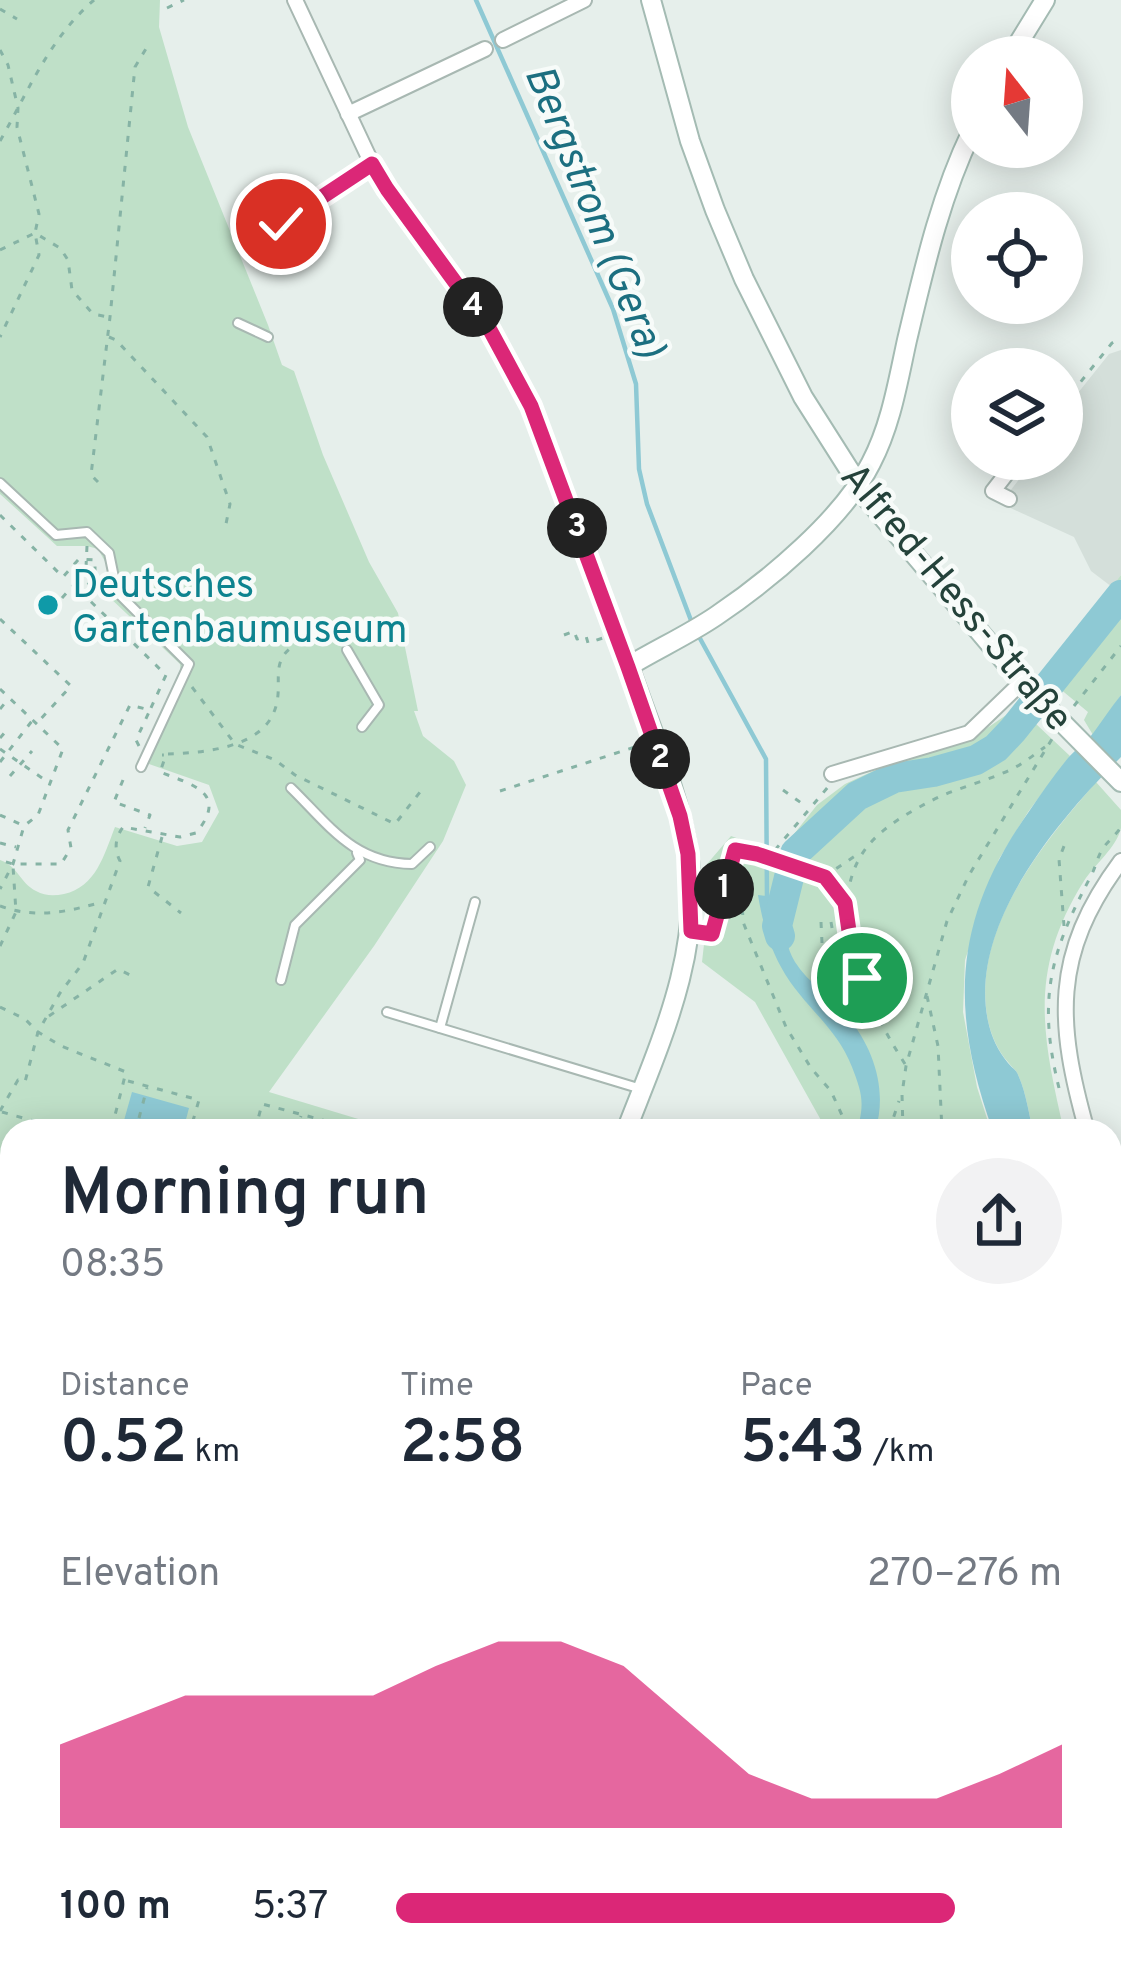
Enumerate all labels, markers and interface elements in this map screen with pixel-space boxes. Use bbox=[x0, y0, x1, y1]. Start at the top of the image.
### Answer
north arrow bbox=[951, 36, 1083, 168]
map controls bbox=[951, 36, 1083, 480]
water label: Bergstrom (Gera) bbox=[510, 58, 676, 367]
pin bbox=[230, 173, 332, 275]
icon: check bbox=[248, 191, 314, 257]
button: locate bbox=[951, 192, 1083, 324]
pin: 4 bbox=[443, 277, 503, 337]
text: 4 bbox=[462, 286, 484, 328]
button: layers bbox=[951, 348, 1083, 480]
street label: Alfred-Hess-Straße bbox=[828, 455, 1081, 743]
pin: 3 bbox=[547, 498, 607, 558]
text: 3 bbox=[567, 507, 587, 549]
place label: Deutsches Gartenbaumuseum bbox=[72, 563, 408, 657]
marker: Deutsches Gartenbaumuseum bbox=[35, 592, 61, 618]
pin: 2 bbox=[630, 729, 690, 789]
text: 2 bbox=[650, 738, 670, 780]
pin: 1 bbox=[694, 859, 754, 919]
text: 1 bbox=[717, 868, 731, 910]
pin bbox=[811, 927, 913, 1029]
icon: arrive bbox=[829, 945, 895, 1011]
text: Morning run bbox=[60, 1155, 429, 1238]
button: share bbox=[936, 1158, 1062, 1284]
text: 08:35 bbox=[60, 1242, 165, 1291]
text: Distance bbox=[60, 1366, 190, 1408]
text: Time bbox=[400, 1366, 474, 1408]
text: Pace bbox=[740, 1366, 813, 1408]
text: 0.52 bbox=[60, 1408, 187, 1484]
text: 2:58 bbox=[400, 1408, 525, 1484]
text: 5:43 bbox=[740, 1408, 865, 1484]
text: km bbox=[187, 1432, 240, 1474]
text: /km bbox=[865, 1432, 935, 1474]
text: Elevation bbox=[60, 1551, 220, 1600]
text: 270–276 m bbox=[867, 1551, 1062, 1600]
text: 100 m bbox=[60, 1884, 171, 1933]
text: 5:37 bbox=[252, 1884, 328, 1933]

